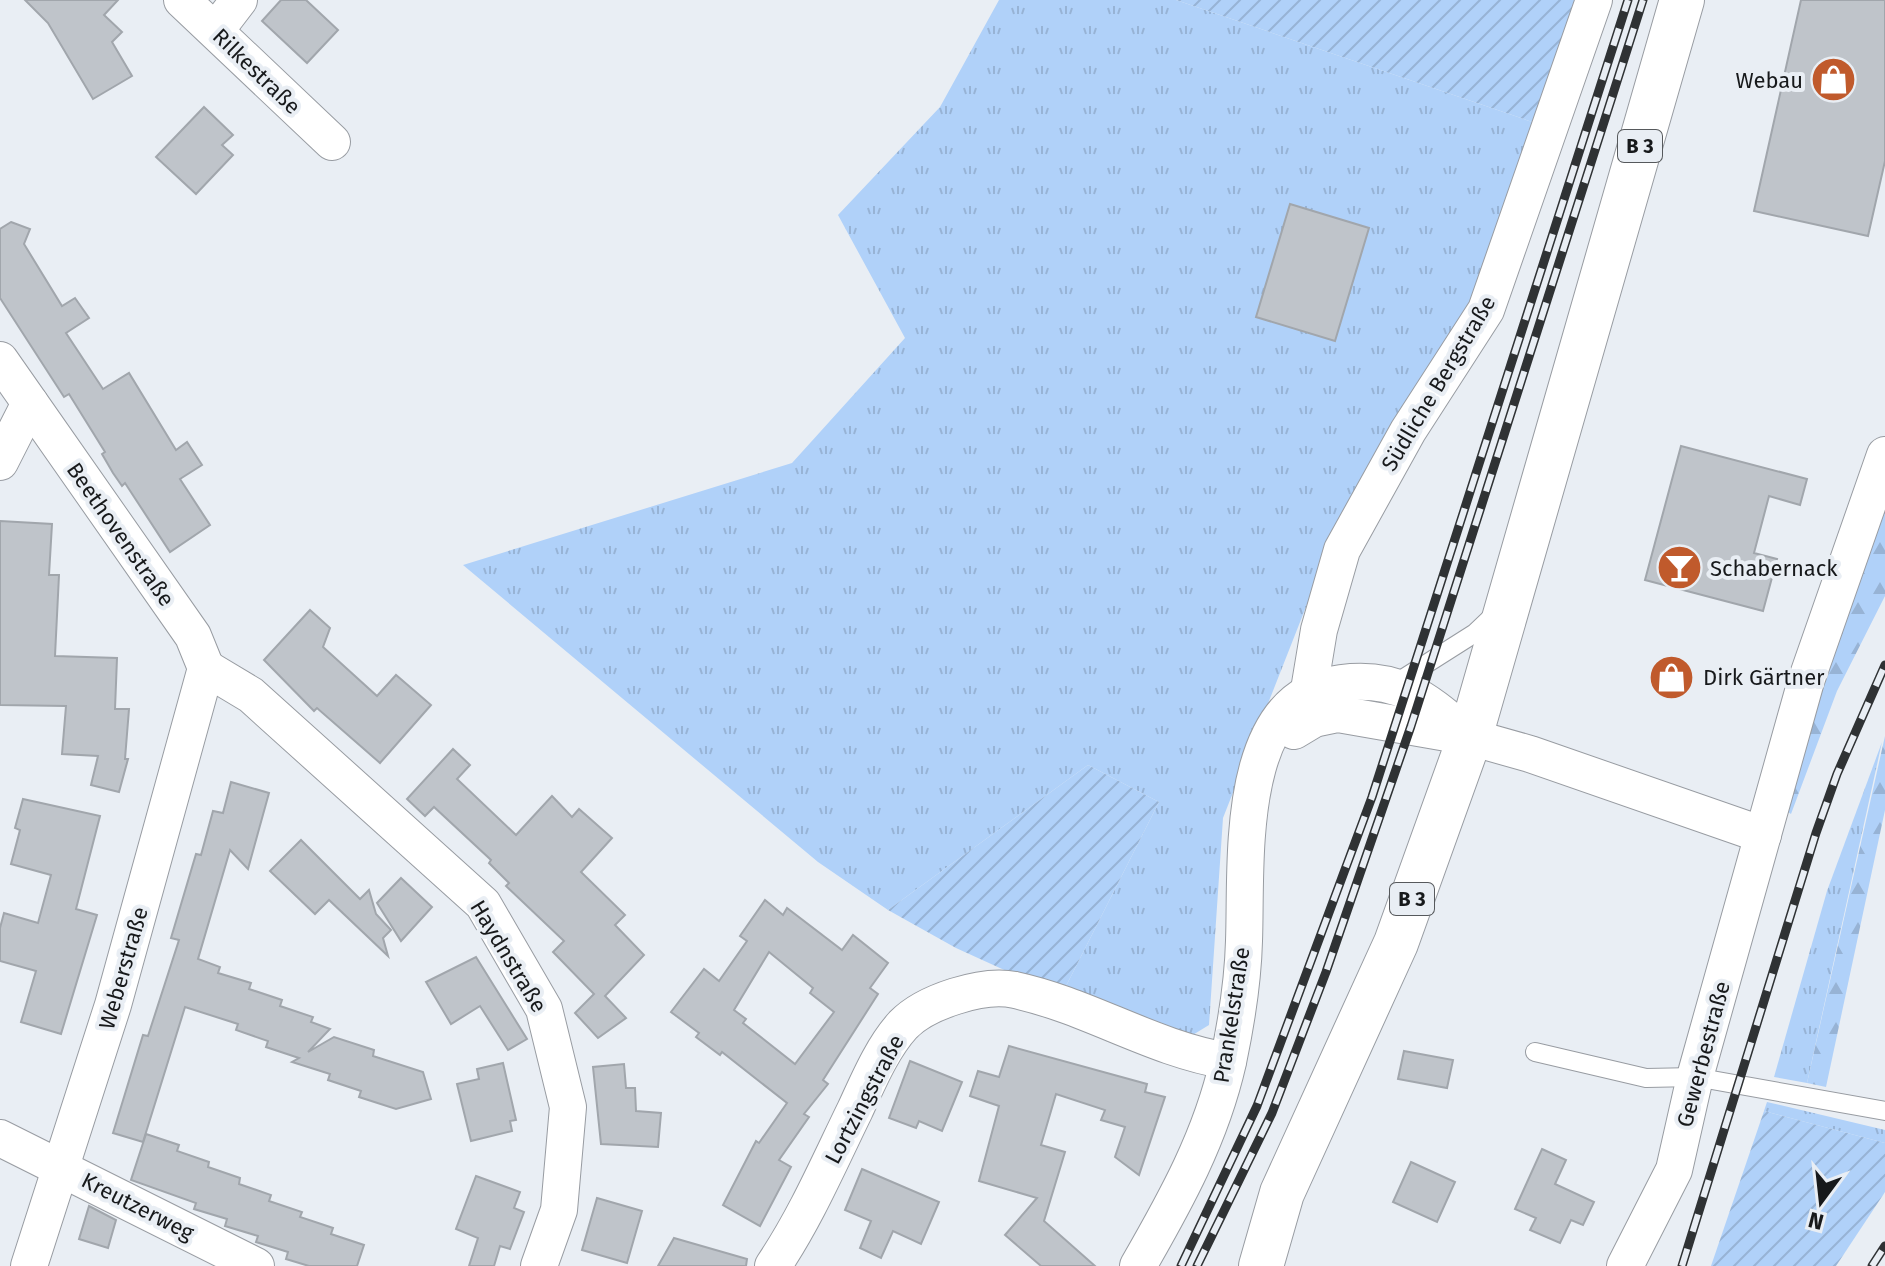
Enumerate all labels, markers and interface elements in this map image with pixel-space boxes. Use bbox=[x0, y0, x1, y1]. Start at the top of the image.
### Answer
street label: Rilkestraße bbox=[207, 23, 306, 120]
shop icon: Webau bbox=[1810, 56, 1858, 104]
place label: Webau bbox=[1735, 67, 1803, 94]
road number: B 3 bbox=[1618, 130, 1662, 162]
street label: Südliche Bergstraße bbox=[1375, 291, 1501, 476]
street label: Beethovenstraße bbox=[61, 457, 180, 611]
bar icon: Schabernack bbox=[1655, 544, 1703, 592]
place label: Schabernack bbox=[1710, 555, 1838, 582]
shop icon: Dirk Gärtner bbox=[1648, 653, 1696, 701]
place label: Dirk Gärtner bbox=[1703, 664, 1825, 691]
road number: B 3 bbox=[1390, 883, 1434, 915]
street label: Haydnstraße bbox=[464, 895, 553, 1017]
street label: Weberstraße bbox=[93, 904, 154, 1032]
street label: Prankelstraße bbox=[1207, 945, 1256, 1085]
street label: Gewerbestraße bbox=[1671, 978, 1736, 1130]
street label: Lortzingstraße bbox=[819, 1030, 910, 1169]
north arrow bbox=[1781, 1162, 1861, 1242]
street label: Kreutzerweg bbox=[77, 1167, 199, 1247]
text: N bbox=[1805, 1206, 1826, 1236]

